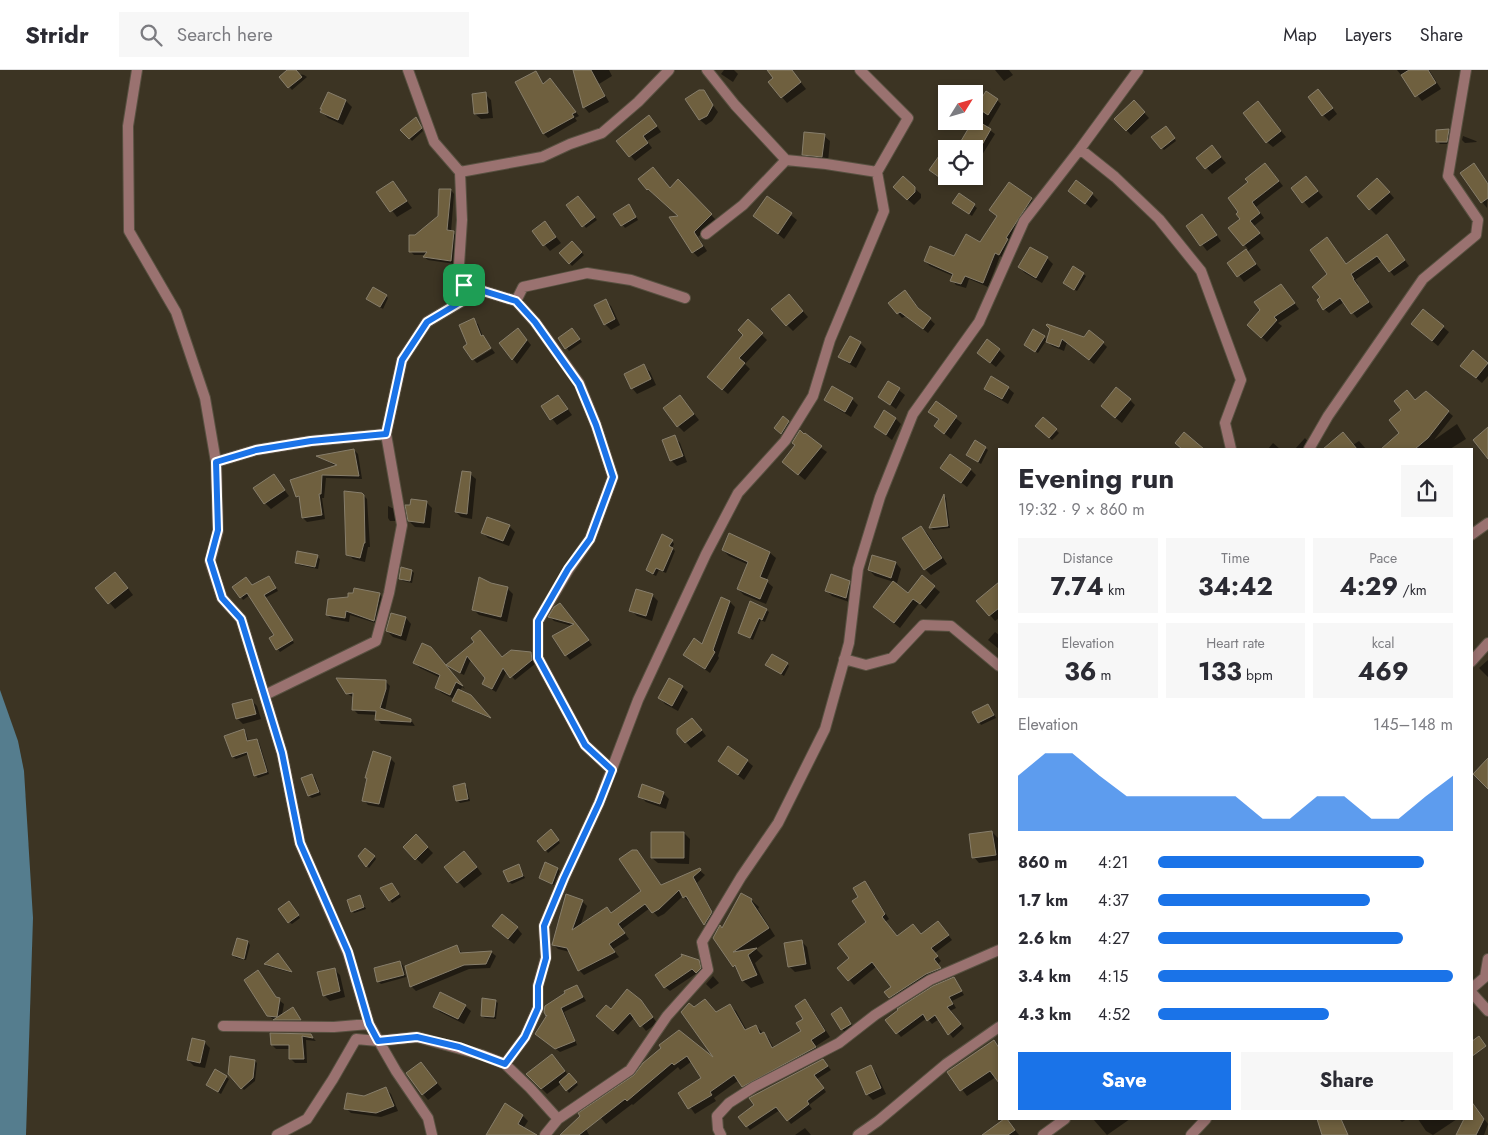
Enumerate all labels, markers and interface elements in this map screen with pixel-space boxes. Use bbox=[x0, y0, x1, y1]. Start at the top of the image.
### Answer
search box bbox=[119, 12, 469, 57]
text: Stridr bbox=[25, 17, 89, 52]
icon: search bbox=[137, 21, 165, 49]
text: Search here bbox=[177, 21, 273, 48]
text: Map bbox=[1283, 22, 1317, 48]
text: Layers bbox=[1345, 22, 1392, 48]
text: Share bbox=[1420, 22, 1463, 48]
north arrow bbox=[938, 85, 982, 130]
map controls bbox=[938, 85, 983, 185]
button: locate bbox=[938, 140, 983, 185]
pin bbox=[443, 264, 485, 306]
icon: arrive bbox=[450, 271, 478, 299]
text: Evening run bbox=[1018, 458, 1174, 499]
button: share bbox=[1401, 465, 1453, 517]
text: 19:32 · 9 × 860 m bbox=[1018, 498, 1145, 521]
text: Distance bbox=[1063, 548, 1113, 568]
text: Time bbox=[1221, 548, 1250, 568]
text: Pace bbox=[1369, 548, 1397, 568]
text: 7.74 bbox=[1051, 568, 1104, 604]
text: 34:42 bbox=[1198, 568, 1273, 604]
text: 4:29 bbox=[1340, 568, 1398, 604]
text: km bbox=[1104, 580, 1125, 600]
text: /km bbox=[1398, 580, 1427, 600]
text: Elevation bbox=[1061, 633, 1114, 653]
text: Heart rate bbox=[1206, 633, 1265, 653]
text: kcal bbox=[1372, 633, 1394, 653]
text: 36 bbox=[1064, 653, 1096, 689]
text: 133 bbox=[1198, 653, 1242, 689]
text: 469 bbox=[1358, 653, 1409, 689]
text: m bbox=[1096, 665, 1112, 685]
text: bpm bbox=[1242, 665, 1273, 685]
text: Elevation bbox=[1018, 713, 1078, 736]
text: 145–148 m bbox=[1373, 713, 1453, 736]
text: 860 m bbox=[1018, 851, 1067, 874]
text: 4:21 bbox=[1098, 851, 1128, 874]
text: 1.7 km bbox=[1018, 889, 1068, 912]
text: 4:37 bbox=[1098, 889, 1129, 912]
text: 2.6 km bbox=[1018, 927, 1072, 950]
text: 4:27 bbox=[1098, 927, 1130, 950]
text: 3.4 km bbox=[1018, 965, 1071, 988]
text: 4:15 bbox=[1098, 965, 1128, 988]
text: 4.3 km bbox=[1018, 1003, 1071, 1026]
text: 4:52 bbox=[1098, 1003, 1130, 1026]
button: Save bbox=[1018, 1052, 1231, 1110]
button: Share bbox=[1241, 1052, 1453, 1110]

